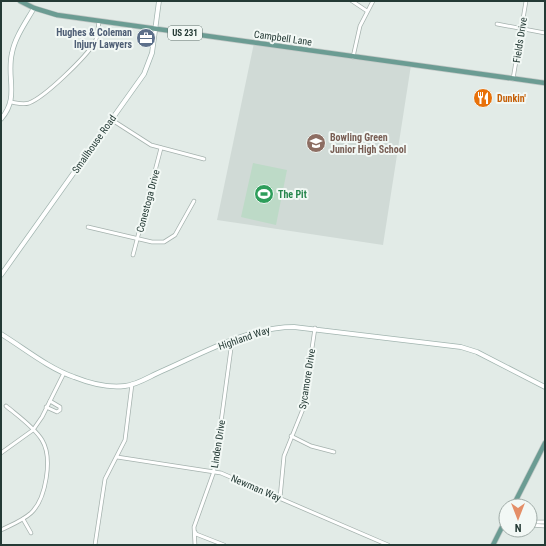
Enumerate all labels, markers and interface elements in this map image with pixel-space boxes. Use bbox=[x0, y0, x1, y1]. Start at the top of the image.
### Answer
street label: Fields Drive bbox=[511, 16, 529, 64]
road number: US 231 bbox=[168, 26, 202, 40]
place label: Hughes & Coleman Injury Lawyers bbox=[56, 27, 132, 50]
office icon: Hughes & Coleman Injury Lawyers bbox=[135, 27, 157, 49]
street label: Campbell Lane bbox=[253, 28, 313, 48]
restaurant icon: Dunkin' bbox=[472, 87, 494, 109]
place label: Dunkin' bbox=[497, 93, 526, 104]
street label: Smallhouse Road bbox=[70, 113, 118, 175]
school or university icon: Bowling Green Junior High School bbox=[305, 132, 327, 154]
place label: Bowling Green Junior High School bbox=[330, 132, 406, 155]
street label: Conestoga Drive bbox=[134, 168, 162, 234]
sports icon: The Pit bbox=[253, 183, 275, 205]
place label: The Pit bbox=[278, 189, 307, 200]
street label: Highland Way bbox=[217, 324, 271, 352]
street label: Sycamore Drive bbox=[297, 348, 317, 410]
street label: Linden Drive bbox=[209, 419, 227, 469]
street label: Newman Way bbox=[229, 473, 283, 503]
north arrow bbox=[498, 498, 538, 538]
text: N bbox=[514, 521, 521, 534]

